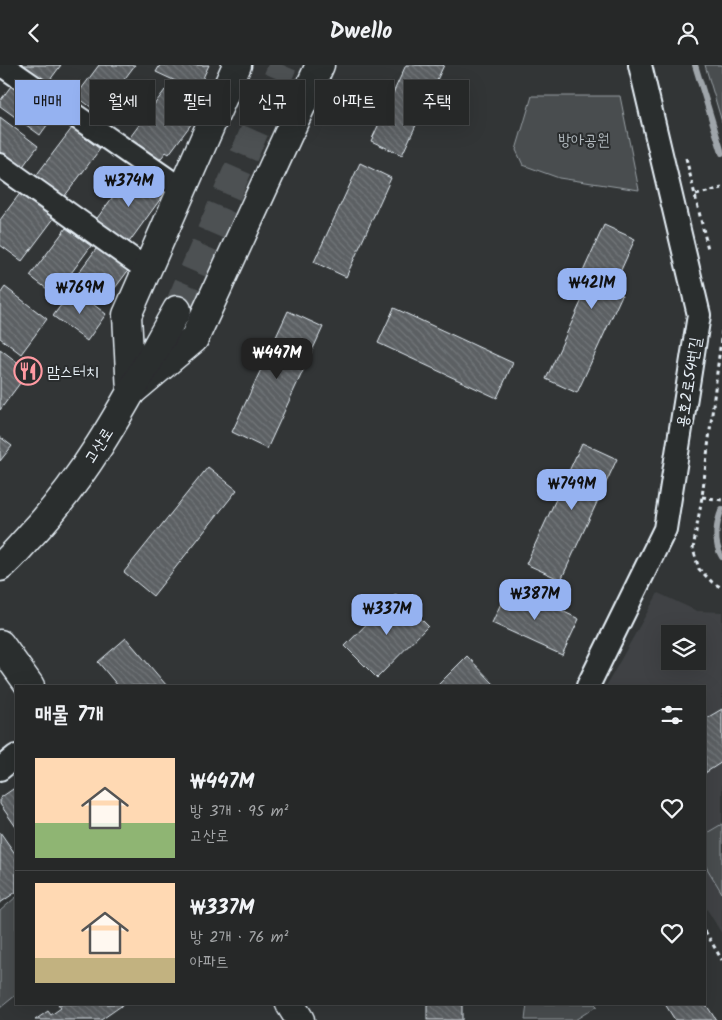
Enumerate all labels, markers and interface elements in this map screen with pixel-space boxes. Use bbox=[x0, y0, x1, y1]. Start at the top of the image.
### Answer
text: Dwello bbox=[330, 15, 392, 50]
icon: back bbox=[20, 19, 48, 47]
icon: person bbox=[674, 19, 702, 47]
chip: 매매 bbox=[15, 80, 80, 125]
chip: 월세 bbox=[90, 80, 155, 125]
chip: 필터 bbox=[165, 80, 230, 125]
chip: 신규 bbox=[240, 80, 305, 125]
chip: 아파트 bbox=[315, 80, 394, 125]
chip: 주택 bbox=[404, 80, 469, 125]
park label: 방아공원 bbox=[558, 128, 610, 153]
pin: ₩374M bbox=[94, 165, 164, 208]
text: ₩374M bbox=[104, 169, 154, 194]
pin: ₩421M bbox=[557, 267, 627, 310]
text: ₩421M bbox=[569, 271, 615, 296]
pin: ₩769M bbox=[45, 273, 115, 315]
text: ₩769M bbox=[56, 276, 104, 301]
street label: 용호2로54번길 bbox=[670, 335, 709, 429]
pin: ₩447M bbox=[242, 337, 312, 380]
text: ₩447M bbox=[253, 341, 302, 366]
restaurant icon: 맘스터치 bbox=[13, 356, 43, 386]
place label: 맘스터치 bbox=[47, 360, 99, 385]
street label: 고산로 bbox=[78, 423, 120, 469]
pin: ₩749M bbox=[537, 469, 607, 511]
text: ₩749M bbox=[548, 472, 596, 497]
pin: ₩387M bbox=[500, 579, 570, 621]
text: ₩387M bbox=[510, 582, 560, 607]
pin: ₩337M bbox=[352, 593, 422, 636]
text: ₩337M bbox=[362, 597, 412, 622]
map controls bbox=[661, 625, 706, 670]
button: layers bbox=[661, 625, 706, 670]
text: 매물 7개 bbox=[35, 699, 104, 732]
icon: filters bbox=[658, 701, 686, 729]
text: ₩447M bbox=[190, 766, 254, 799]
icon: home bbox=[75, 778, 135, 838]
icon: heart bbox=[658, 794, 686, 822]
text: 방 3개 · 95 m² bbox=[190, 799, 288, 824]
text: 고산로 bbox=[190, 824, 229, 849]
text: ₩337M bbox=[190, 892, 254, 925]
icon: home bbox=[75, 903, 135, 963]
icon: heart bbox=[658, 919, 686, 947]
text: 방 2개 · 76 m² bbox=[190, 925, 288, 950]
text: 아파트 bbox=[190, 950, 229, 975]

